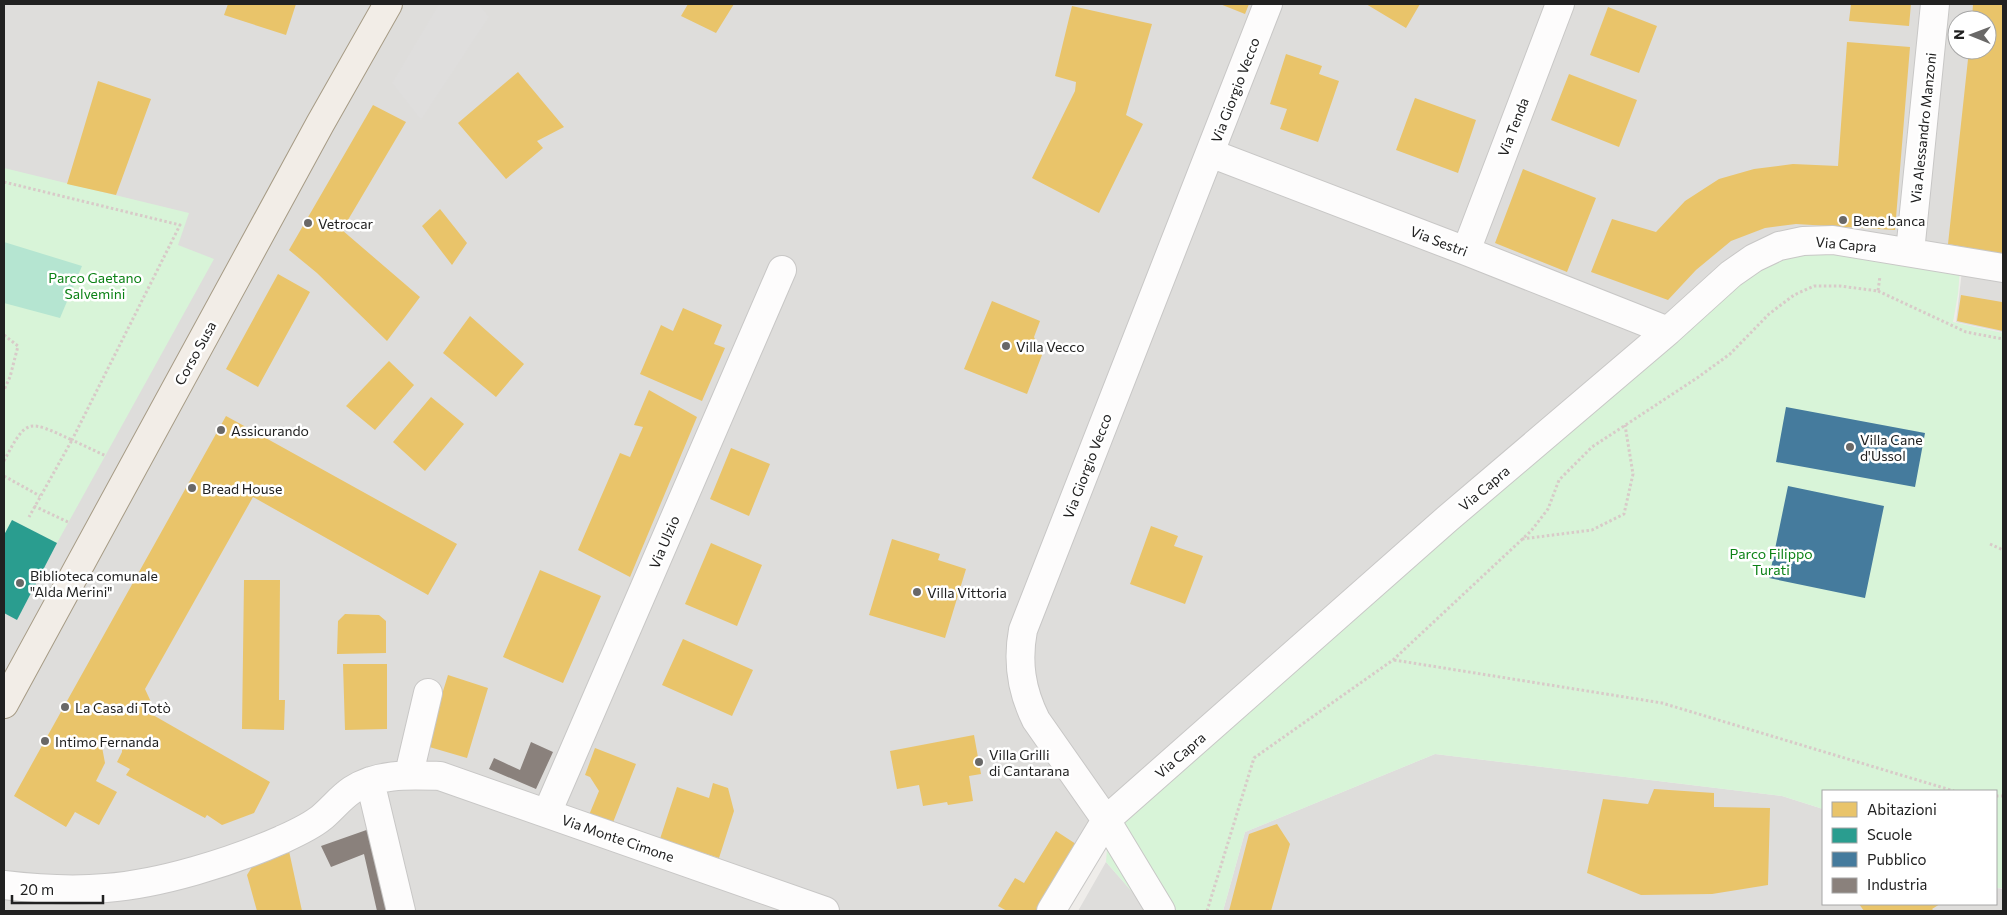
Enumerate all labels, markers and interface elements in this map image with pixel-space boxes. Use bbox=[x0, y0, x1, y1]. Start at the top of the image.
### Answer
north arrow bbox=[1947, 10, 1997, 60]
text: N bbox=[1950, 29, 1967, 40]
street label: Via Giorgio Vecco bbox=[1207, 35, 1263, 145]
street label: Via Alessandro Manzoni bbox=[1907, 52, 1939, 204]
street label: Via Tenda bbox=[1494, 95, 1532, 159]
place label: Bene banca bbox=[1853, 212, 1925, 229]
marker: Bene banca bbox=[1837, 214, 1849, 226]
place label: Vetrocar bbox=[318, 215, 374, 232]
marker: Vetrocar bbox=[302, 217, 314, 229]
street label: Via Sestri bbox=[1408, 222, 1470, 260]
street label: Via Capra bbox=[1815, 233, 1877, 255]
park label: Parco Gaetano Salvemini bbox=[48, 269, 142, 302]
street label: Corso Susa bbox=[170, 318, 220, 388]
place label: Villa Vecco bbox=[1016, 338, 1085, 355]
marker: Villa Vecco bbox=[1000, 340, 1012, 352]
street label: Via Giorgio Vecco bbox=[1059, 411, 1115, 521]
place label: Assicurando bbox=[231, 422, 309, 439]
marker: Assicurando bbox=[215, 424, 227, 436]
place label: Villa Cane d'Ussol bbox=[1860, 431, 1923, 464]
marker: Villa Cane d'Ussol bbox=[1844, 441, 1856, 453]
street label: Via Capra bbox=[1455, 462, 1513, 514]
place label: Bread House bbox=[202, 480, 282, 497]
marker: Bread House bbox=[186, 482, 198, 494]
street label: Via Ulzio bbox=[645, 513, 683, 571]
park label: Parco Filippo Turati bbox=[1729, 545, 1813, 578]
place label: Biblioteca comunale "Alda Merini" bbox=[30, 567, 158, 600]
marker: Biblioteca comunale "Alda Merini" bbox=[14, 577, 26, 589]
place label: Villa Vittoria bbox=[927, 584, 1007, 601]
marker: Villa Vittoria bbox=[911, 586, 923, 598]
place label: La Casa di Totò bbox=[75, 699, 171, 716]
marker: La Casa di Totò bbox=[59, 701, 71, 713]
street label: Via Capra bbox=[1151, 729, 1209, 781]
place label: Intimo Fernanda bbox=[55, 733, 159, 750]
marker: Intimo Fernanda bbox=[39, 735, 51, 747]
place label: Villa Grilli di Cantarana bbox=[989, 746, 1069, 779]
marker: Villa Grilli di Cantarana bbox=[973, 756, 985, 768]
legend bbox=[1822, 790, 1997, 905]
text: Abitazioni bbox=[1867, 800, 1937, 818]
street label: Via Monte Cimone bbox=[560, 811, 676, 865]
text: Scuole bbox=[1867, 825, 1912, 843]
text: Pubblico bbox=[1867, 850, 1927, 868]
scale bar bbox=[12, 872, 104, 904]
text: Industria bbox=[1867, 875, 1927, 893]
text: 20 m bbox=[20, 880, 54, 898]

